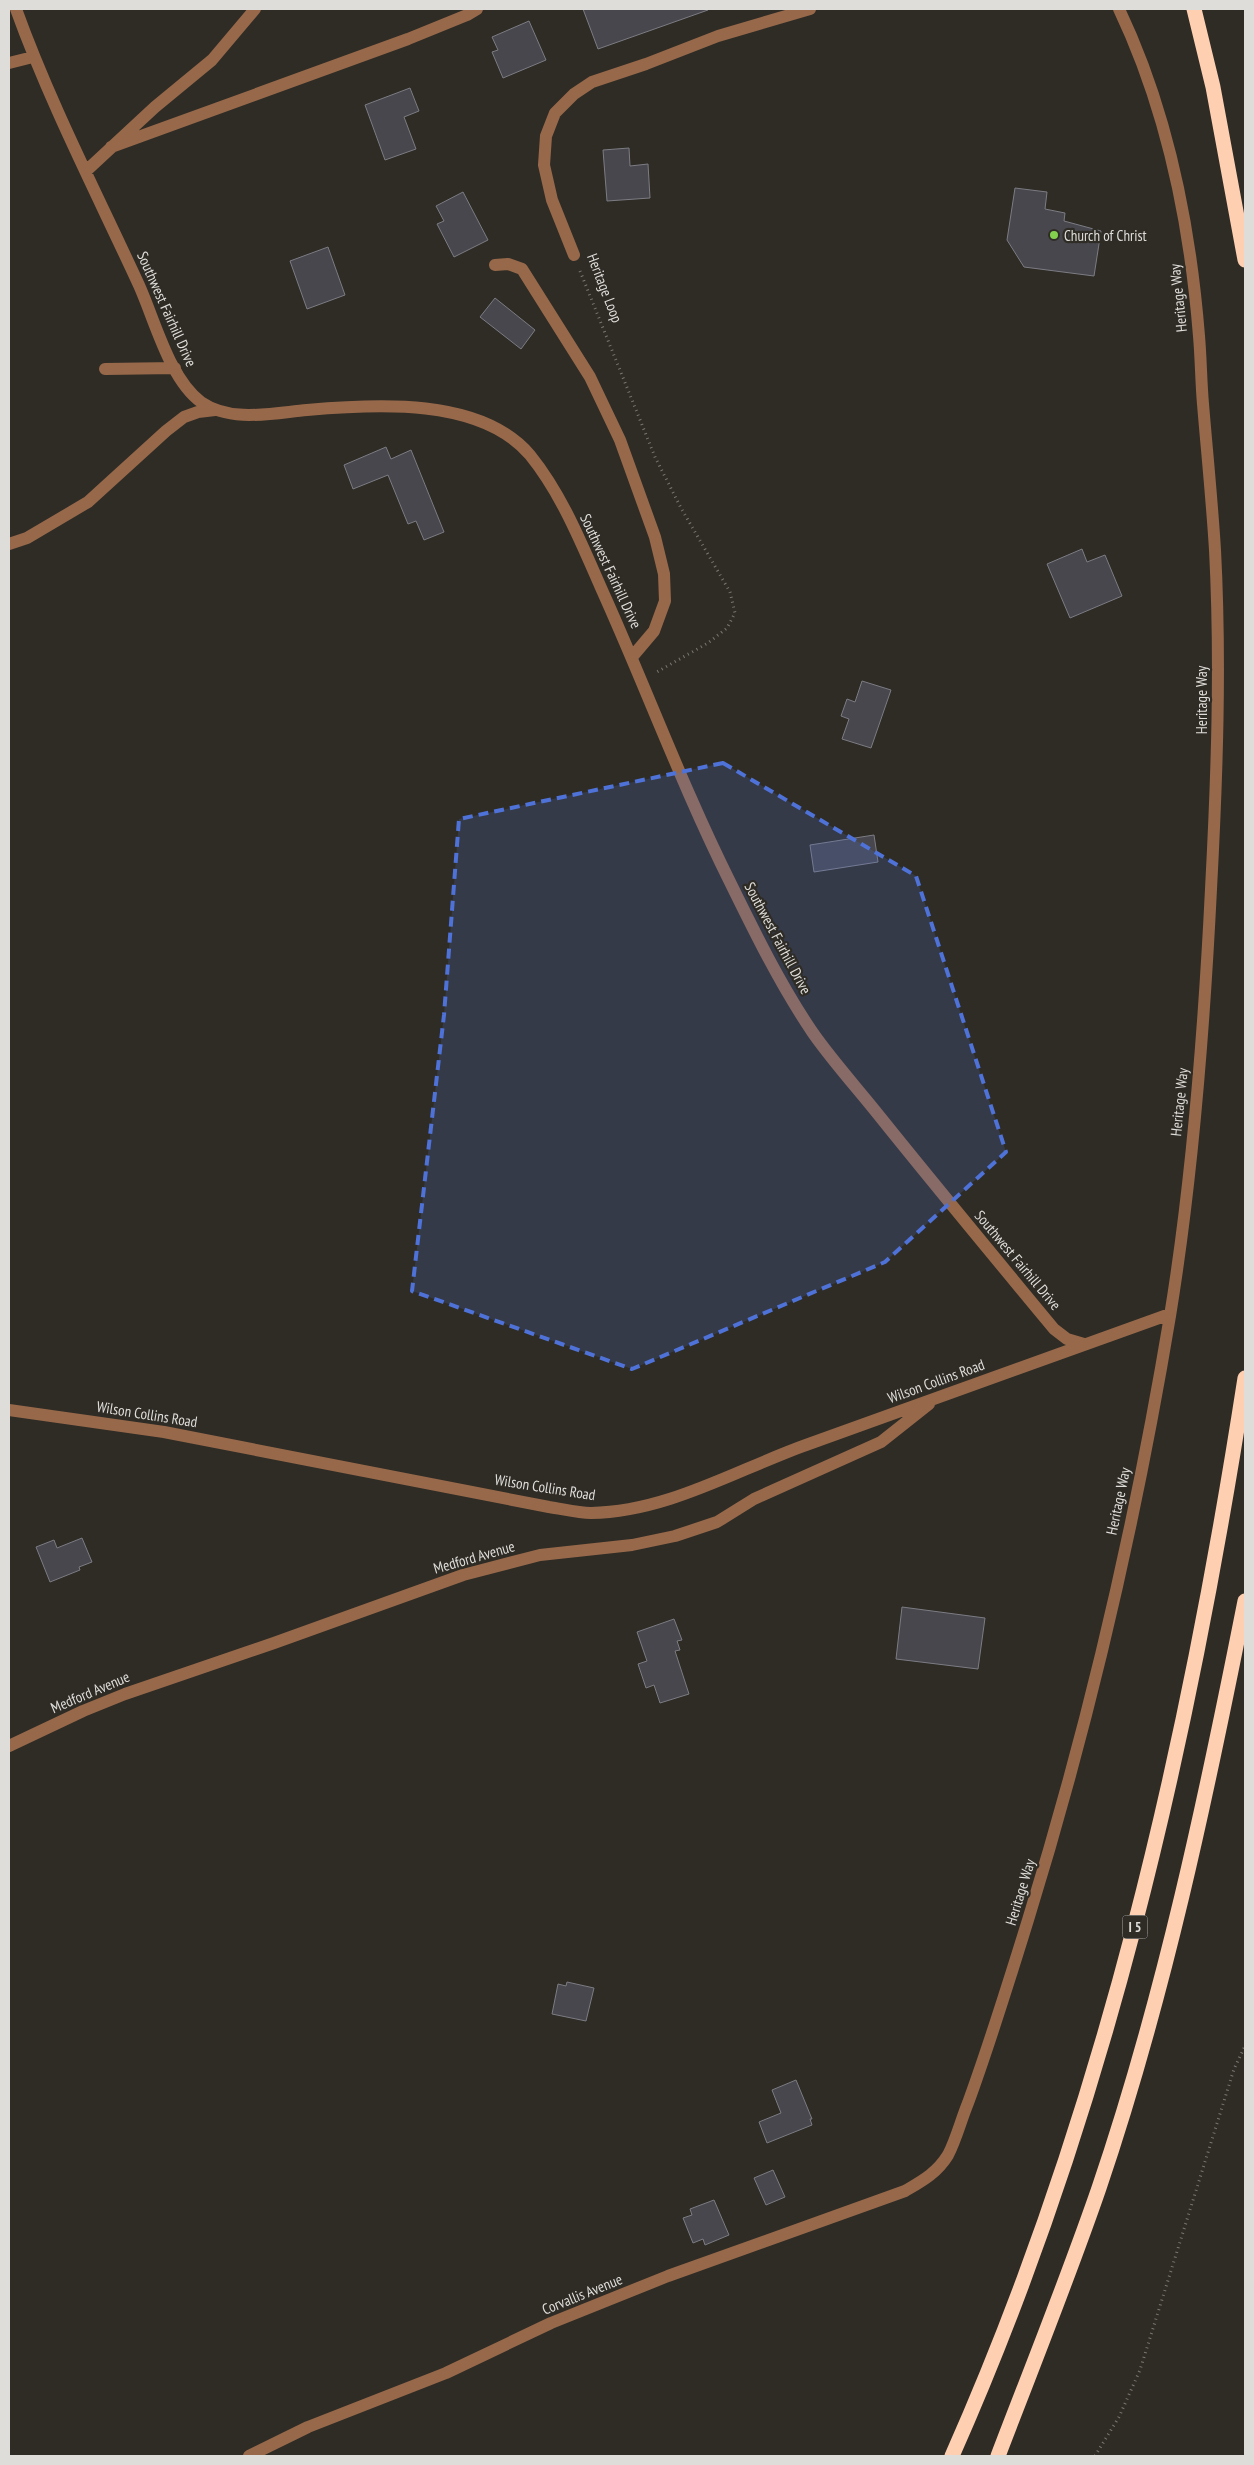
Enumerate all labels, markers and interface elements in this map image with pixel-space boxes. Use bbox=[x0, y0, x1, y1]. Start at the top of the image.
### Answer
place label: Church of Christ bbox=[1064, 226, 1147, 245]
marker: Church of Christ bbox=[1048, 229, 1060, 241]
street label: Southwest Fairhill Drive bbox=[133, 248, 201, 370]
street label: Heritage Loop bbox=[583, 251, 627, 325]
street label: Heritage Way bbox=[1165, 263, 1191, 333]
street label: Southwest Fairhill Drive bbox=[576, 511, 646, 631]
street label: Heritage Way bbox=[1192, 665, 1211, 734]
street label: Southwest Fairhill Drive bbox=[740, 879, 816, 997]
street label: Heritage Way bbox=[1166, 1067, 1192, 1137]
street label: Southwest Fairhill Drive bbox=[971, 1206, 1065, 1314]
street label: Wilson Collins Road bbox=[885, 1355, 987, 1407]
street label: Wilson Collins Road bbox=[95, 1397, 199, 1431]
street label: Heritage Way bbox=[1102, 1465, 1134, 1537]
street label: Wilson Collins Road bbox=[493, 1470, 597, 1504]
street label: Medford Avenue bbox=[431, 1536, 517, 1578]
street label: Medford Avenue bbox=[48, 1667, 132, 1717]
street label: Heritage Way bbox=[1001, 1856, 1039, 1928]
road number: I 5 bbox=[1122, 1915, 1148, 1938]
street label: Corvallis Avenue bbox=[539, 2269, 625, 2319]

